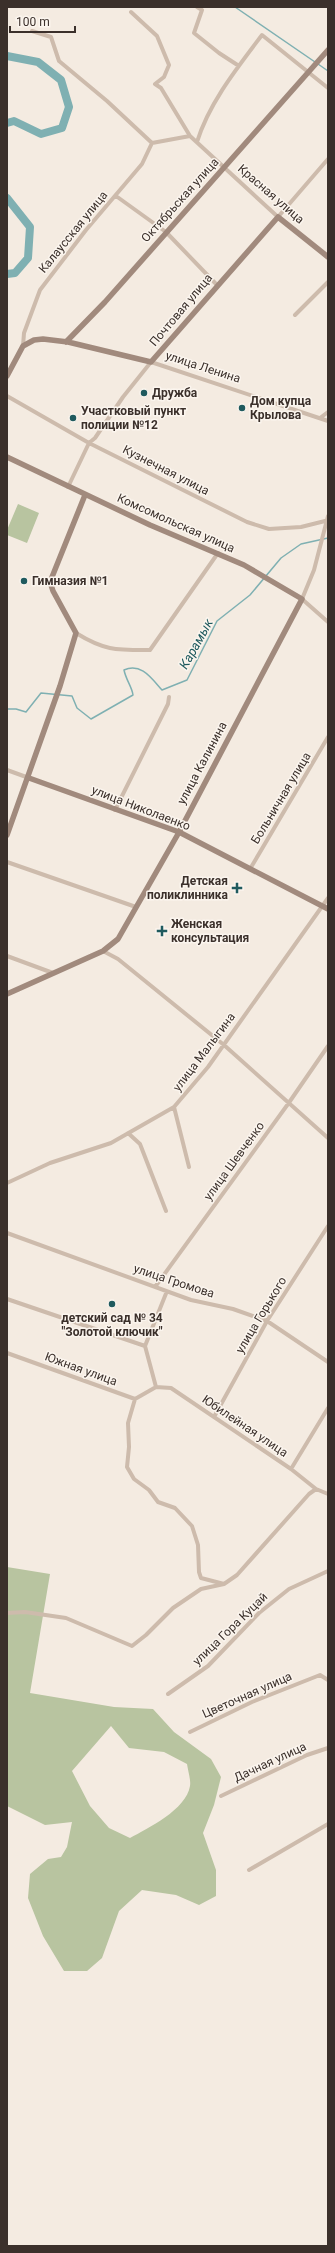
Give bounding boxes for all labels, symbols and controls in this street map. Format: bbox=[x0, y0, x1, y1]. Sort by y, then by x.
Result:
scale bar bbox=[10, 8, 75, 34]
text: 100 m bbox=[16, 15, 50, 29]
street label: Октябрьская улица bbox=[138, 155, 222, 245]
street label: Красная улица bbox=[235, 161, 307, 227]
street label: Калаусская улица bbox=[36, 188, 110, 276]
street label: Почтовая улица bbox=[147, 271, 215, 349]
street label: улица Ленина bbox=[164, 348, 242, 386]
place label: Дружба bbox=[152, 386, 198, 400]
marker: Дружба bbox=[139, 388, 149, 398]
place label: Дом купца Крылова bbox=[250, 394, 312, 422]
marker: Дом купца Крылова bbox=[237, 403, 247, 413]
place label: Участковый пункт полиции №12 bbox=[81, 404, 186, 432]
marker: Участковый пункт полиции №12 bbox=[68, 413, 78, 423]
street label: Кузнечная улица bbox=[120, 442, 212, 498]
street label: Комсомольская улица bbox=[115, 491, 237, 555]
place label: Гимназия №1 bbox=[32, 574, 108, 588]
marker: Гимназия №1 bbox=[19, 576, 29, 586]
water label: Карамык bbox=[176, 615, 216, 672]
street label: улица Калинина bbox=[174, 719, 230, 807]
street label: Больничная улица bbox=[248, 750, 314, 846]
street label: улица Николаенко bbox=[90, 783, 192, 833]
place label: Детская поликлинника bbox=[147, 874, 229, 902]
marker: Детская поликлинника bbox=[231, 882, 243, 894]
place label: Женская консультация bbox=[171, 917, 249, 945]
marker: Женская консультация bbox=[156, 925, 168, 937]
street label: улица Малыгина bbox=[170, 1010, 238, 1094]
street label: улица Шевченко bbox=[201, 1119, 267, 1203]
street label: улица Громова bbox=[132, 1261, 216, 1301]
street label: улица Горького bbox=[233, 1274, 289, 1356]
marker: детский сад № 34 "Золотой ключик" bbox=[107, 1299, 117, 1309]
place label: детский сад № 34 "Золотой ключик" bbox=[61, 1311, 163, 1339]
street label: Южная улица bbox=[43, 1349, 119, 1389]
street label: Юбилейная улица bbox=[199, 1392, 291, 1460]
street label: улица Гора Куцай bbox=[190, 1590, 270, 1668]
street label: Цветочная улица bbox=[200, 1669, 294, 1721]
street label: Дачная улица bbox=[232, 1739, 308, 1785]

